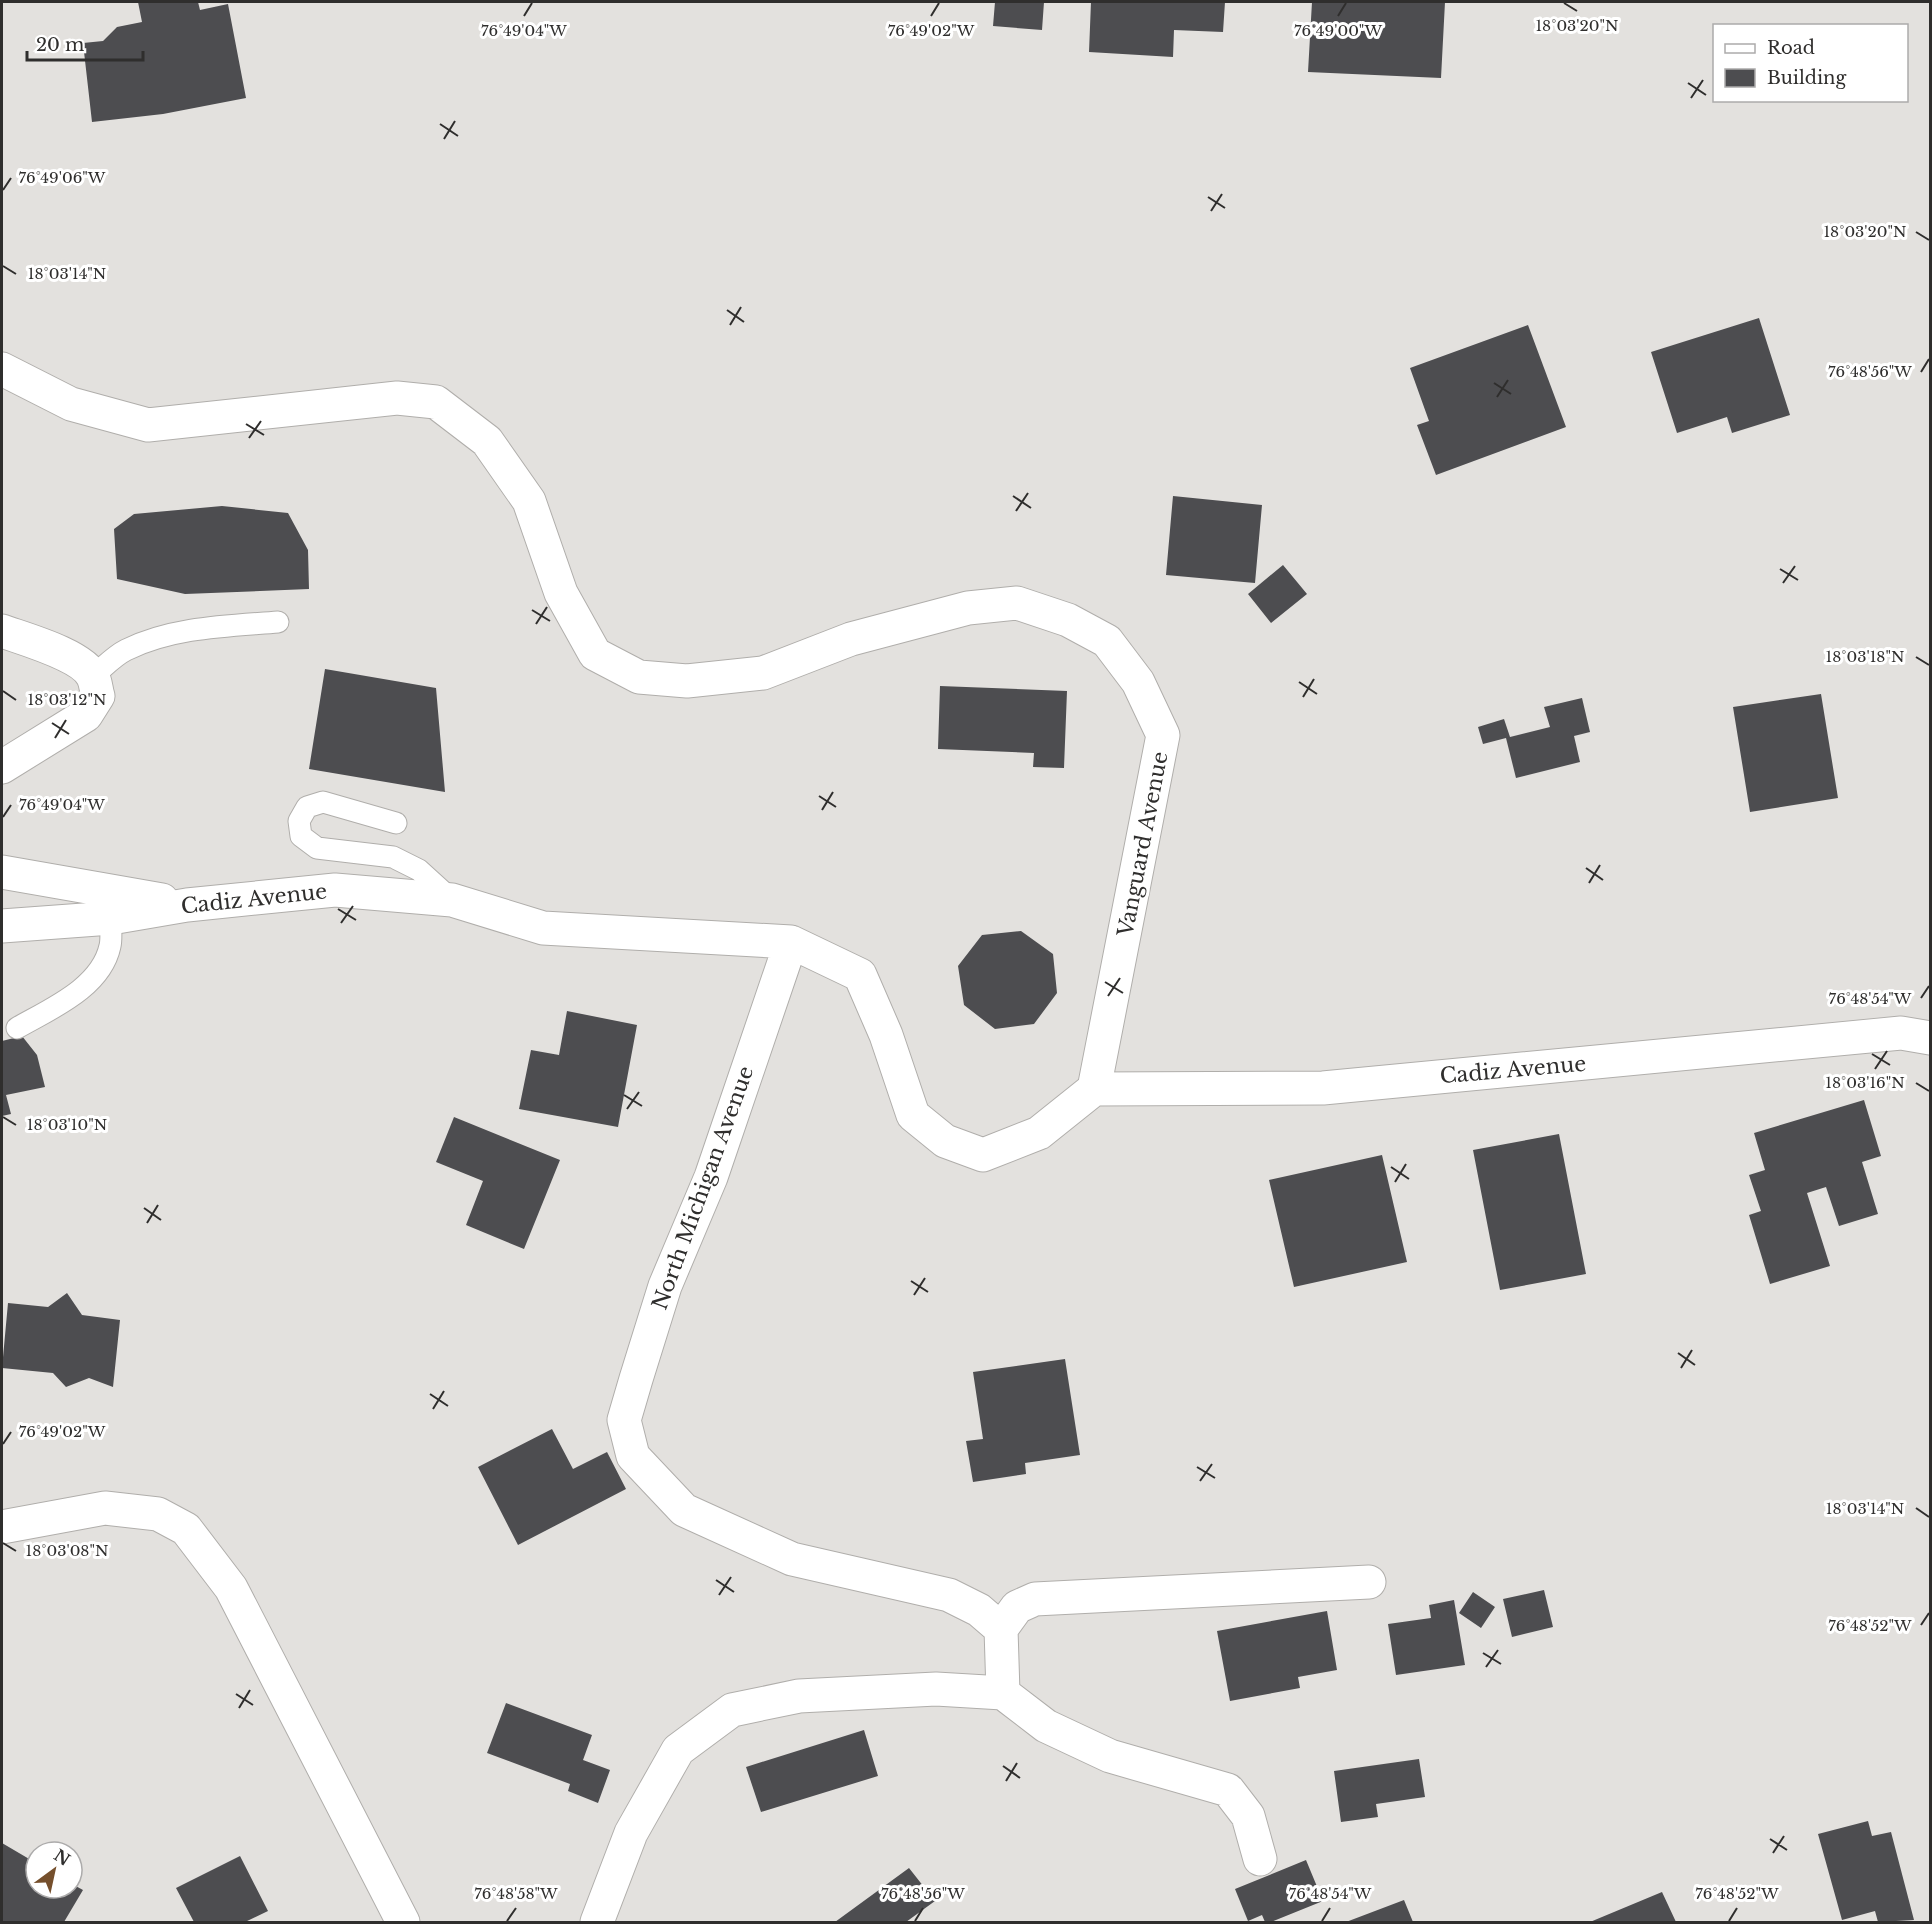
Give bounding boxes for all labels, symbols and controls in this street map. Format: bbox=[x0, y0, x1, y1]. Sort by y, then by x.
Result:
text: 18°03'20"N bbox=[1535, 16, 1619, 35]
text: 76°49'04"W bbox=[481, 21, 567, 40]
text: 76°49'02"W bbox=[888, 21, 975, 40]
text: 76°49'00"W bbox=[1294, 21, 1382, 40]
scale bar bbox=[27, 24, 142, 62]
legend bbox=[1713, 24, 1908, 102]
text: 20 m bbox=[36, 34, 84, 56]
text: Road bbox=[1767, 37, 1815, 59]
text: Building bbox=[1767, 67, 1846, 89]
text: 76°49'06"W bbox=[19, 168, 106, 187]
text: 18°03'20"N bbox=[1823, 222, 1907, 241]
text: 18°03'14"N bbox=[28, 264, 106, 283]
text: 76°48'56"W bbox=[1828, 362, 1912, 381]
text: 18°03'18"N bbox=[1826, 647, 1904, 666]
text: 18°03'12"N bbox=[27, 690, 107, 709]
street label: Vanguard Avenue bbox=[1112, 749, 1174, 940]
text: 76°49'04"W bbox=[19, 795, 105, 814]
street label: Cadiz Avenue bbox=[180, 878, 328, 920]
text: 76°48'54"W bbox=[1829, 989, 1912, 1008]
street label: Cadiz Avenue bbox=[1439, 1051, 1587, 1089]
street label: North Michigan Avenue bbox=[647, 1063, 759, 1313]
text: 18°03'16"N bbox=[1825, 1073, 1905, 1092]
text: 18°03'10"N bbox=[27, 1115, 107, 1134]
text: 76°49'02"W bbox=[19, 1422, 106, 1441]
text: 18°03'14"N bbox=[1826, 1499, 1904, 1518]
text: 18°03'08"N bbox=[26, 1541, 108, 1560]
text: 76°48'52"W bbox=[1828, 1616, 1912, 1635]
north arrow bbox=[24, 1840, 84, 1900]
text: N bbox=[50, 1845, 74, 1870]
text: 76°48'58"W bbox=[474, 1884, 558, 1903]
text: 76°48'56"W bbox=[881, 1884, 965, 1903]
text: 76°48'54"W bbox=[1289, 1884, 1372, 1903]
text: 76°48'52"W bbox=[1695, 1884, 1779, 1903]

